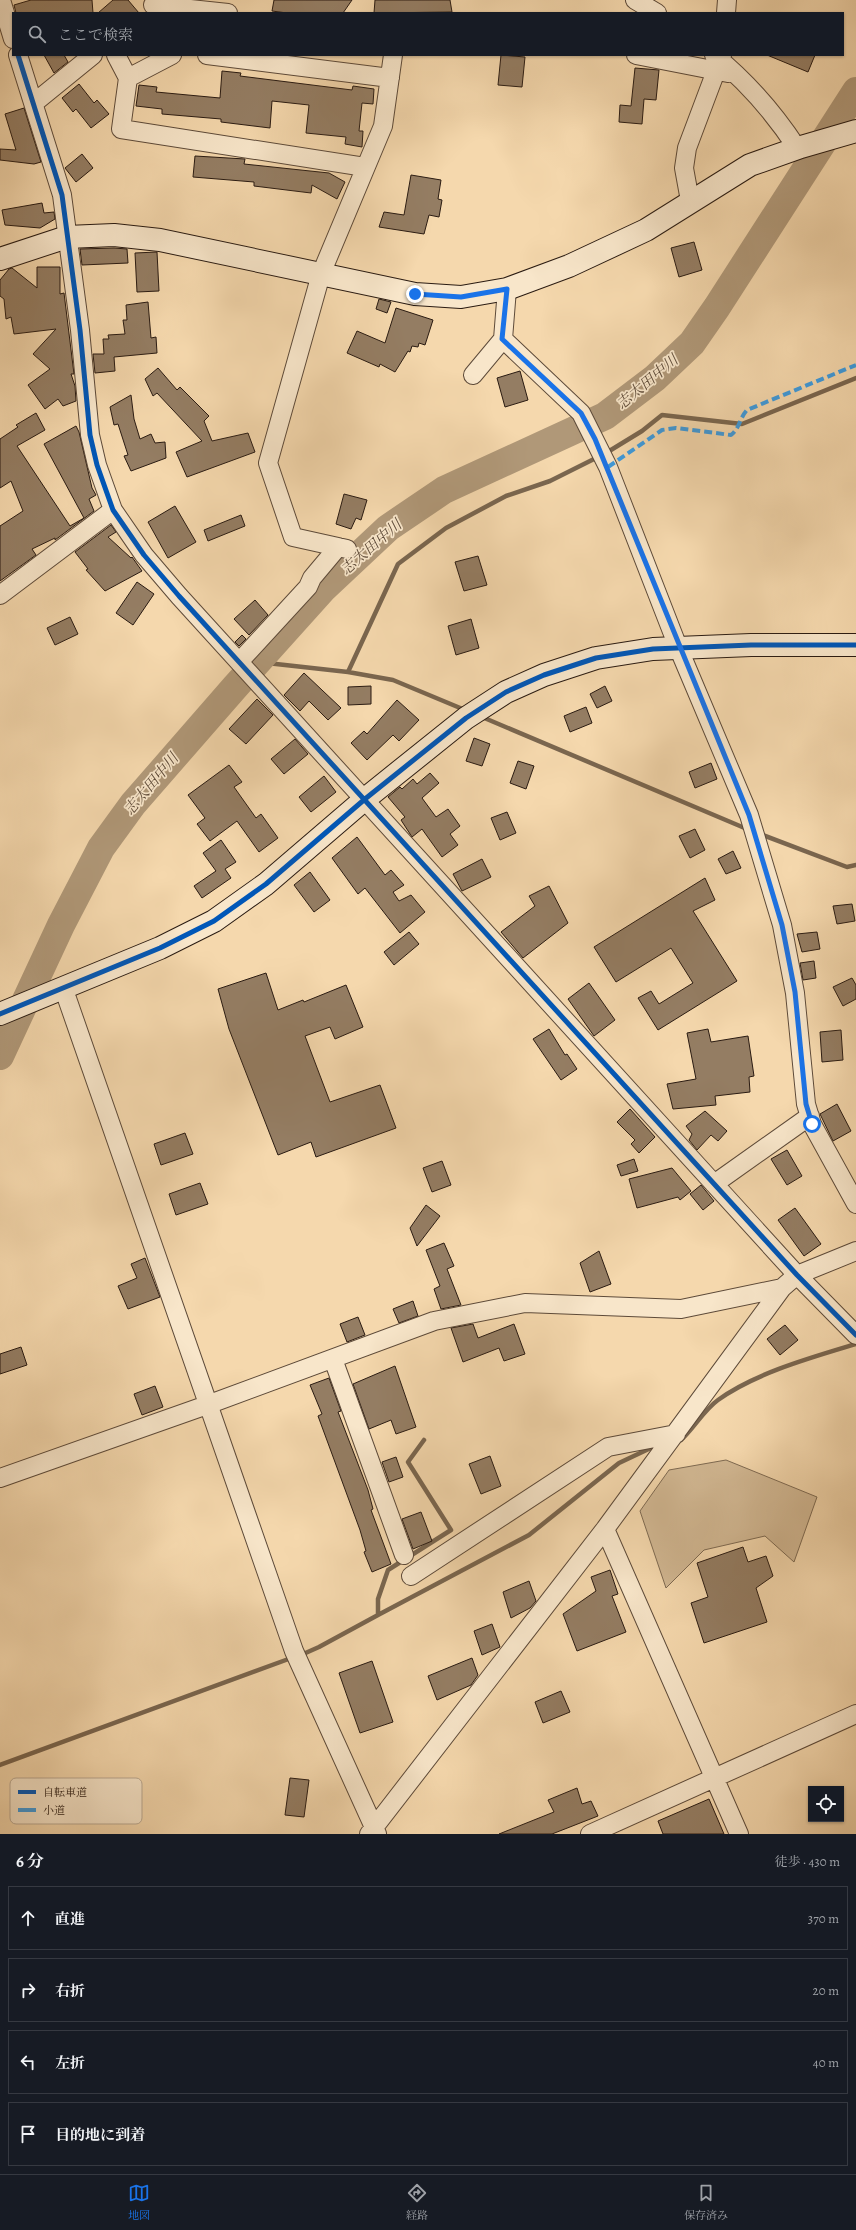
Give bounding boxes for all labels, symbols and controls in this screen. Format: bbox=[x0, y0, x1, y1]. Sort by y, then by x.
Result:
search box bbox=[12, 12, 844, 56]
icon: search bbox=[26, 23, 48, 45]
text: ここで検索 bbox=[58, 25, 133, 45]
route end bbox=[406, 285, 424, 303]
water label: 志太田中川 bbox=[612, 349, 684, 414]
water label: 志太田中川 bbox=[336, 514, 407, 579]
water label: 志太田中川 bbox=[119, 747, 184, 819]
route start bbox=[803, 1115, 821, 1133]
legend bbox=[10, 1778, 142, 1824]
text: 自転車道 bbox=[43, 1785, 87, 1800]
map controls bbox=[808, 1786, 844, 1822]
button: locate bbox=[808, 1786, 844, 1822]
text: 小道 bbox=[43, 1803, 65, 1818]
text: 6 分 bbox=[16, 1850, 44, 1873]
text: 徒歩 · 430 m bbox=[775, 1853, 840, 1870]
icon: ahead bbox=[17, 1907, 39, 1929]
text: 直進 bbox=[55, 1909, 85, 1929]
text: 370 m bbox=[808, 1910, 839, 1927]
icon: right bbox=[17, 1979, 39, 2001]
text: 右折 bbox=[55, 1981, 85, 2001]
text: 20 m bbox=[813, 1982, 839, 1999]
icon: left bbox=[17, 2051, 39, 2073]
text: 左折 bbox=[55, 2053, 85, 2073]
text: 40 m bbox=[813, 2054, 839, 2071]
icon: arrive bbox=[17, 2123, 39, 2145]
text: 目的地に到着 bbox=[55, 2125, 145, 2145]
tab: 地図 bbox=[128, 2182, 150, 2223]
tab: 経路 bbox=[406, 2182, 428, 2223]
tab: 保存済み bbox=[684, 2182, 728, 2223]

